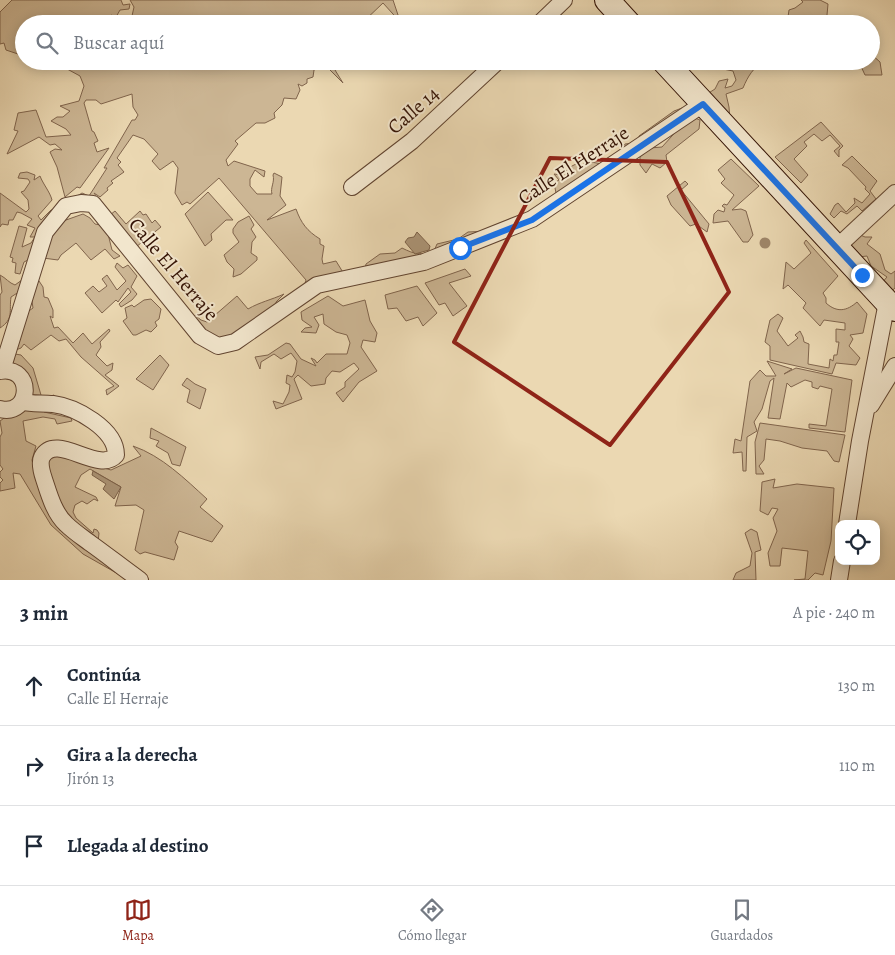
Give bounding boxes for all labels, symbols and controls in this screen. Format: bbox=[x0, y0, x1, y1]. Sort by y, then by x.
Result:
search box bbox=[15, 15, 880, 70]
icon: search bbox=[33, 29, 61, 57]
text: Buscar aquí bbox=[73, 30, 164, 56]
street label: Calle 14 bbox=[382, 80, 445, 140]
street label: Calle El Herraje bbox=[513, 119, 634, 211]
street label: Calle El Herraje bbox=[122, 212, 225, 327]
route start bbox=[449, 237, 472, 260]
route end bbox=[851, 264, 874, 287]
map controls bbox=[835, 520, 880, 565]
button: locate bbox=[835, 520, 880, 565]
text: 3 min bbox=[20, 599, 68, 627]
text: A pie · 240 m bbox=[793, 602, 875, 624]
text: Continúa bbox=[67, 662, 141, 688]
icon: ahead bbox=[20, 672, 48, 700]
text: 130 m bbox=[838, 675, 875, 697]
text: Calle El Herraje bbox=[67, 688, 169, 710]
text: Gira a la derecha bbox=[67, 742, 198, 768]
icon: right bbox=[20, 752, 48, 780]
text: 110 m bbox=[839, 755, 875, 777]
text: Jirón 13 bbox=[67, 768, 114, 790]
icon: arrive bbox=[20, 832, 48, 860]
text: Llegada al destino bbox=[67, 833, 209, 859]
tab: Mapa bbox=[122, 896, 154, 945]
tab: Cómo llegar bbox=[398, 896, 467, 945]
tab: Guardados bbox=[710, 896, 773, 945]

